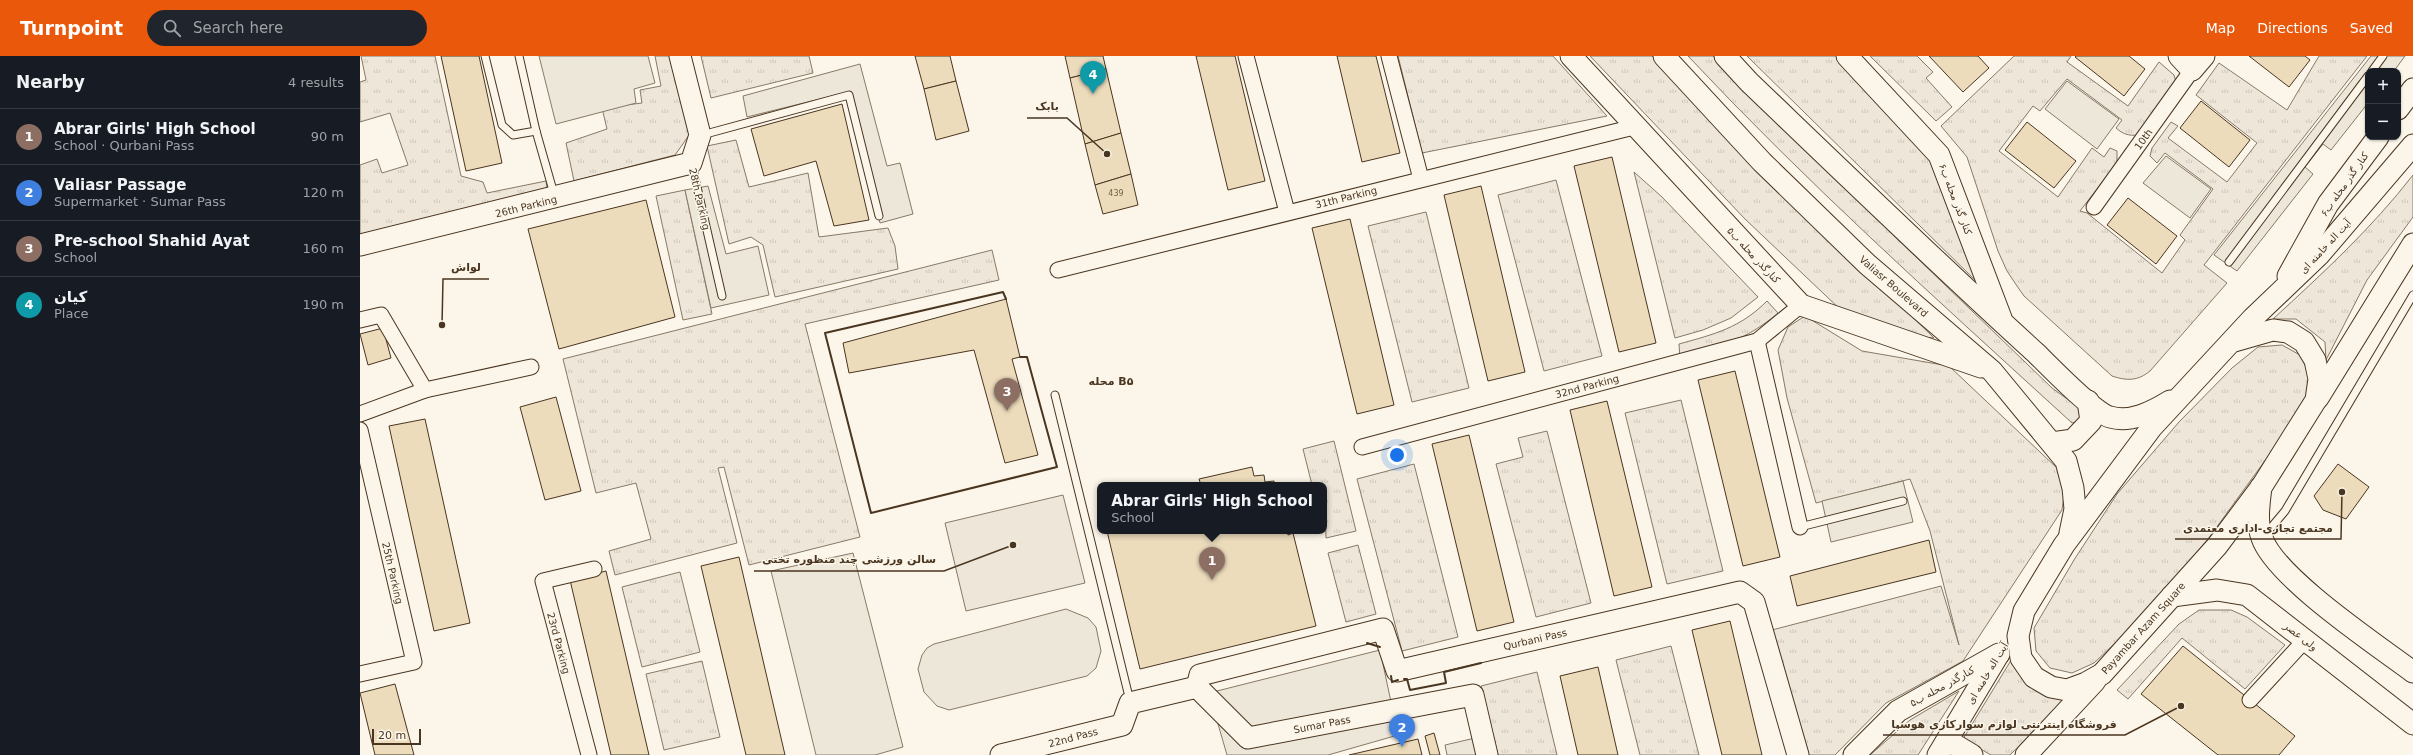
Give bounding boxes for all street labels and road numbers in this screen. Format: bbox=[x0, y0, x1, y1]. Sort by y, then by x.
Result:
street label: 10th bbox=[2132, 127, 2155, 152]
street label: کنار گذر محله ب۶ bbox=[2318, 150, 2371, 218]
street label: کنار گذر محله ب۶ bbox=[1937, 162, 1974, 237]
street label: 28th Parking bbox=[687, 167, 712, 231]
street label: 31th Parking bbox=[1314, 184, 1378, 210]
street label: 26th Parking bbox=[494, 193, 558, 219]
street label: آیت اله خامنه ای bbox=[2297, 216, 2354, 276]
street label: کنارگذر محله ب۵ bbox=[1725, 225, 1782, 286]
street label: Valiasr Boulevard bbox=[1857, 254, 1930, 319]
street label: 32nd Parking bbox=[1554, 373, 1620, 400]
street label: 25th Parking bbox=[380, 541, 405, 605]
street label: Payambar Azam Square bbox=[2099, 580, 2187, 676]
street label: 23rd Parking bbox=[545, 611, 572, 675]
street label: ولی عصر bbox=[2280, 619, 2320, 654]
street label: Qurbani Pass bbox=[1502, 627, 1568, 652]
street label: آیت اله خامنه ای bbox=[1964, 639, 2011, 706]
street label: کنارگذر محله ب۵ bbox=[1908, 664, 1977, 709]
street label: Sumar Pass bbox=[1293, 714, 1352, 735]
street label: 22nd Pass bbox=[1047, 726, 1099, 749]

